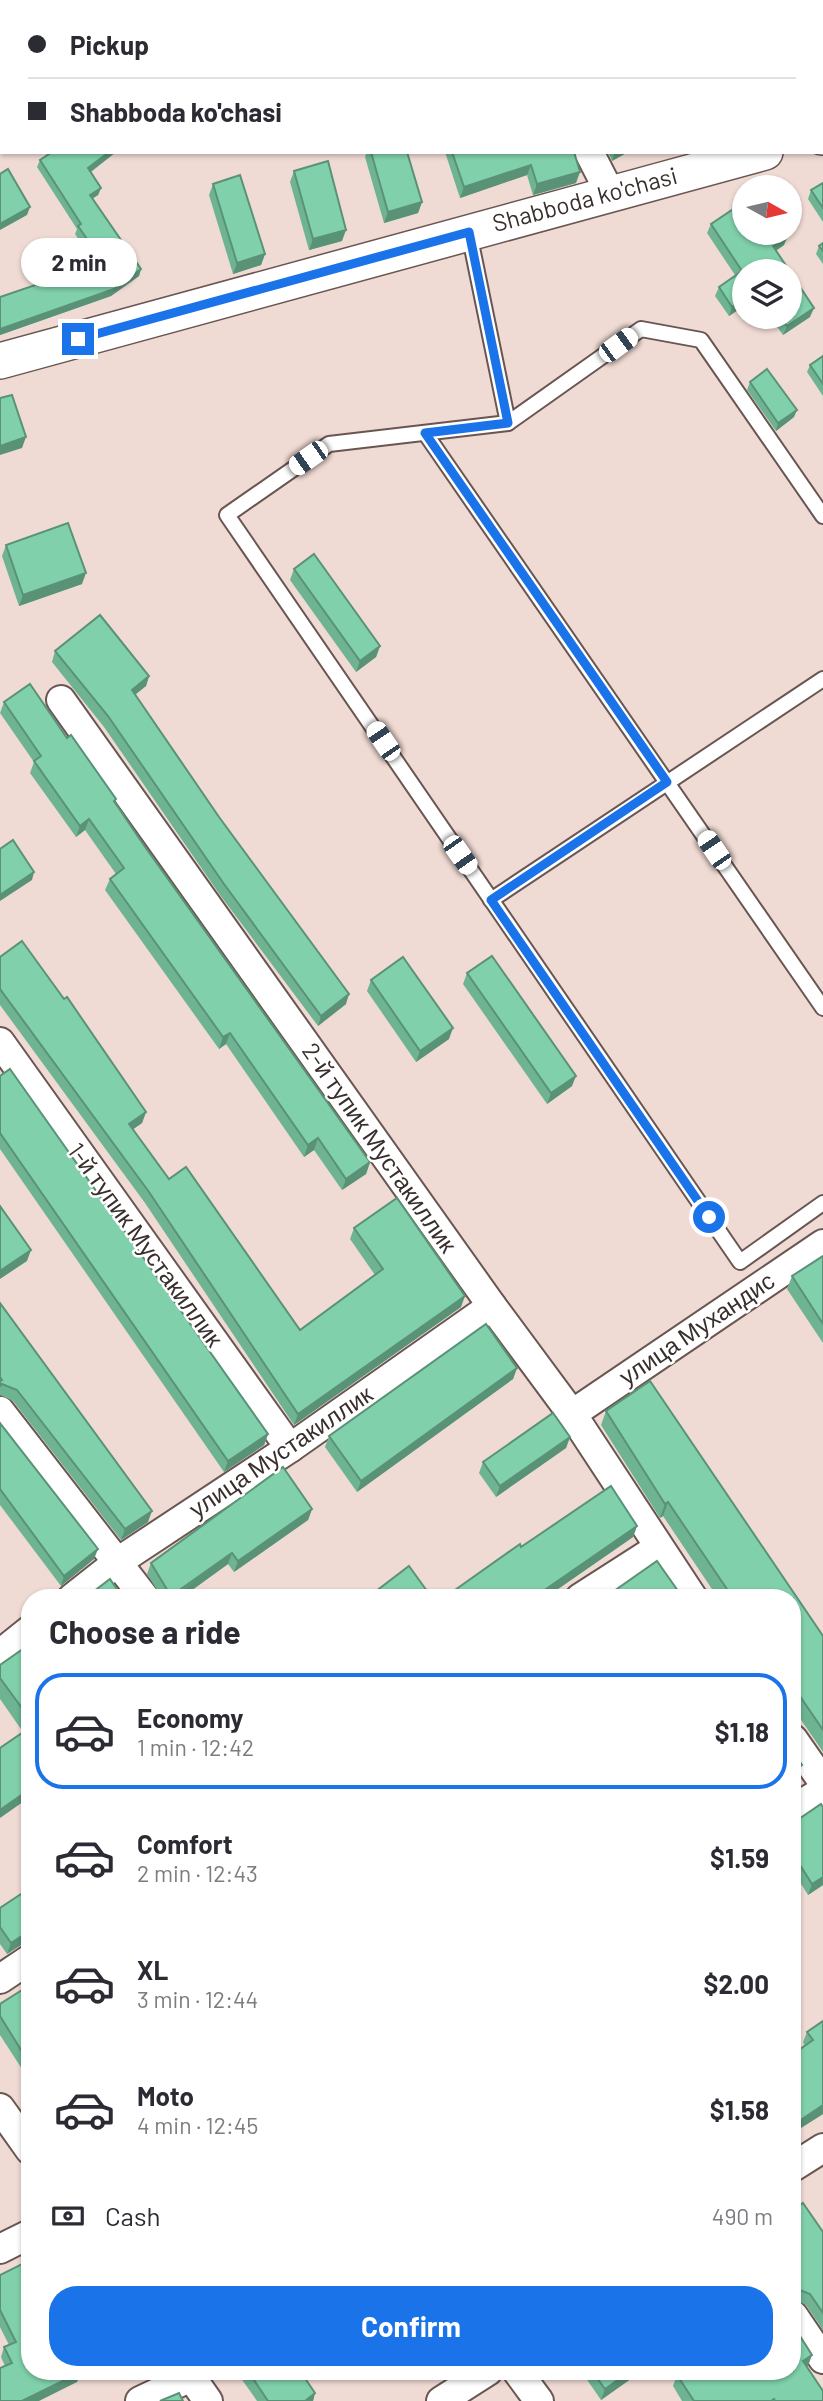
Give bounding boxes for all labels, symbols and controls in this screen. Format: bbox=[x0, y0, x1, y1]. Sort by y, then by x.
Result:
text: Pickup bbox=[70, 29, 149, 60]
text: Shabboda ko'chasi bbox=[70, 96, 282, 127]
street label: Shabboda ko'chasi bbox=[489, 160, 680, 237]
north arrow bbox=[732, 175, 802, 245]
map controls bbox=[732, 175, 802, 329]
callout: 2 min bbox=[20, 238, 136, 286]
text: 2 min bbox=[51, 248, 107, 276]
button: layers bbox=[732, 259, 802, 329]
route end bbox=[62, 323, 94, 355]
car bbox=[595, 324, 642, 366]
car bbox=[285, 437, 332, 479]
car bbox=[363, 718, 404, 764]
car bbox=[694, 827, 735, 873]
car bbox=[440, 832, 481, 878]
street label: 2-й тупик Мустакиллик bbox=[297, 1037, 464, 1258]
street label: 1-й тупик Мустакиллик bbox=[63, 1137, 230, 1352]
route start bbox=[693, 1201, 725, 1233]
street label: улица Мухандис bbox=[613, 1265, 779, 1390]
street label: улица Мустакиллик bbox=[183, 1378, 378, 1523]
text: Choose a ride bbox=[49, 1612, 241, 1650]
icon: car bbox=[53, 1700, 116, 1763]
text: Economy bbox=[137, 1702, 243, 1733]
text: $1.18 bbox=[715, 1716, 769, 1747]
text: 1 min · 12:42 bbox=[137, 1733, 254, 1761]
icon: car bbox=[53, 1826, 116, 1889]
text: Comfort bbox=[137, 1828, 233, 1859]
text: $1.59 bbox=[710, 1842, 769, 1873]
text: 2 min · 12:43 bbox=[137, 1859, 258, 1887]
icon: car bbox=[53, 1952, 116, 2015]
text: XL bbox=[137, 1954, 168, 1985]
text: $2.00 bbox=[704, 1968, 769, 1999]
text: 3 min · 12:44 bbox=[137, 1985, 258, 2013]
icon: car bbox=[53, 2078, 116, 2141]
text: Moto bbox=[137, 2080, 194, 2111]
text: $1.58 bbox=[710, 2094, 769, 2125]
text: 4 min · 12:45 bbox=[137, 2111, 258, 2139]
icon: cash bbox=[49, 2197, 87, 2235]
text: Cash bbox=[105, 2200, 160, 2231]
text: 490 m bbox=[712, 2202, 773, 2230]
button: Confirm bbox=[49, 2286, 773, 2366]

